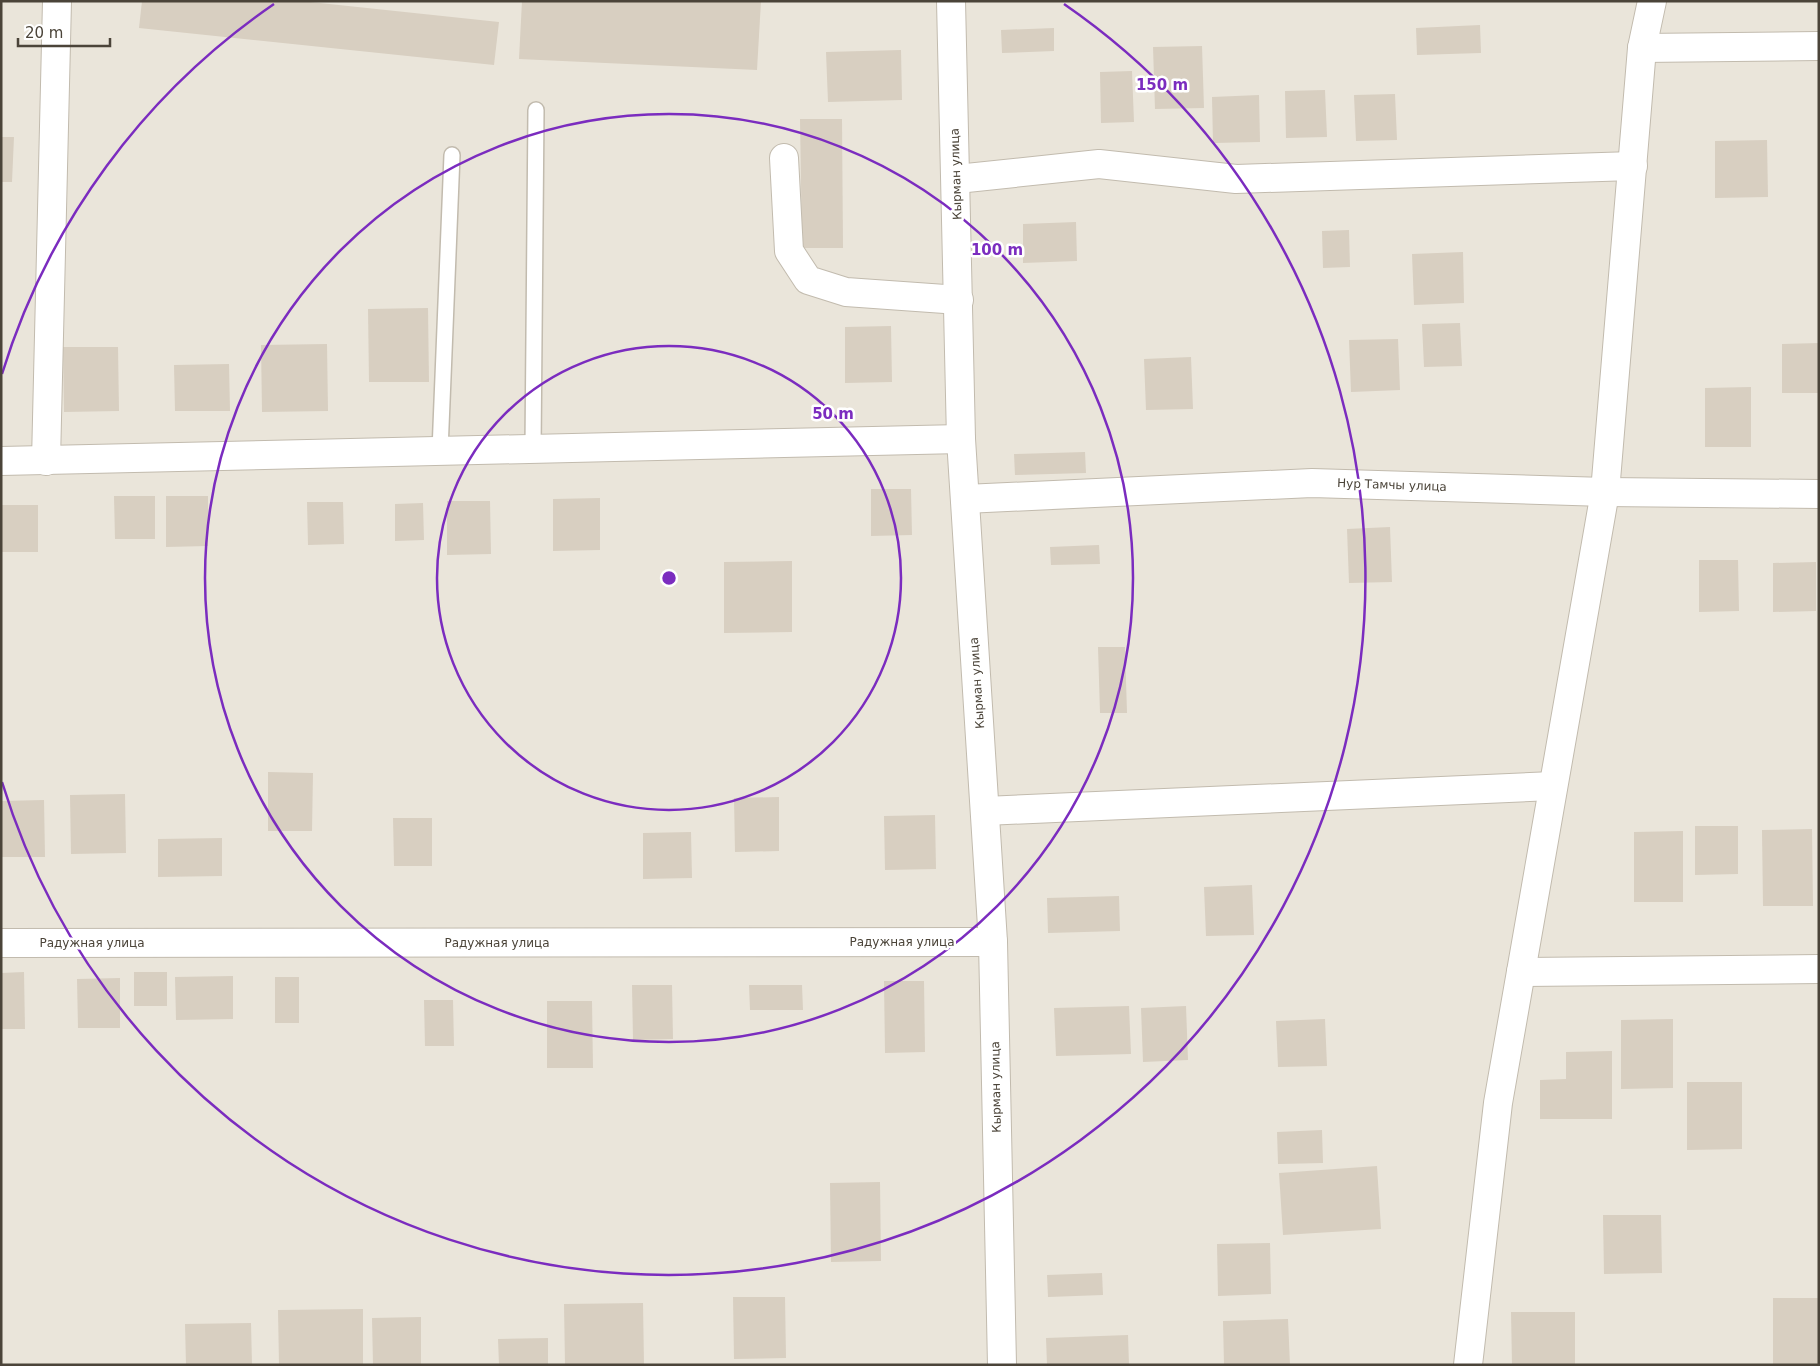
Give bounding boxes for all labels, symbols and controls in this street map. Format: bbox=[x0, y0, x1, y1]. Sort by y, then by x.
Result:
scale bar bbox=[18, 15, 110, 47]
text: 20 m bbox=[25, 24, 63, 42]
text: 150 m bbox=[1136, 76, 1188, 94]
street label: Кырман улица bbox=[947, 128, 965, 220]
text: 100 m bbox=[971, 241, 1023, 259]
text: 50 m bbox=[812, 405, 854, 423]
street label: Нур Тамчы улица bbox=[1337, 476, 1447, 494]
centre of rings bbox=[660, 569, 678, 587]
street label: Кырман улица bbox=[967, 637, 987, 729]
street label: Радужная улица bbox=[849, 935, 955, 949]
street label: Радужная улица bbox=[39, 936, 145, 950]
street label: Радужная улица bbox=[444, 936, 550, 950]
street label: Кырман улица bbox=[988, 1041, 1004, 1133]

